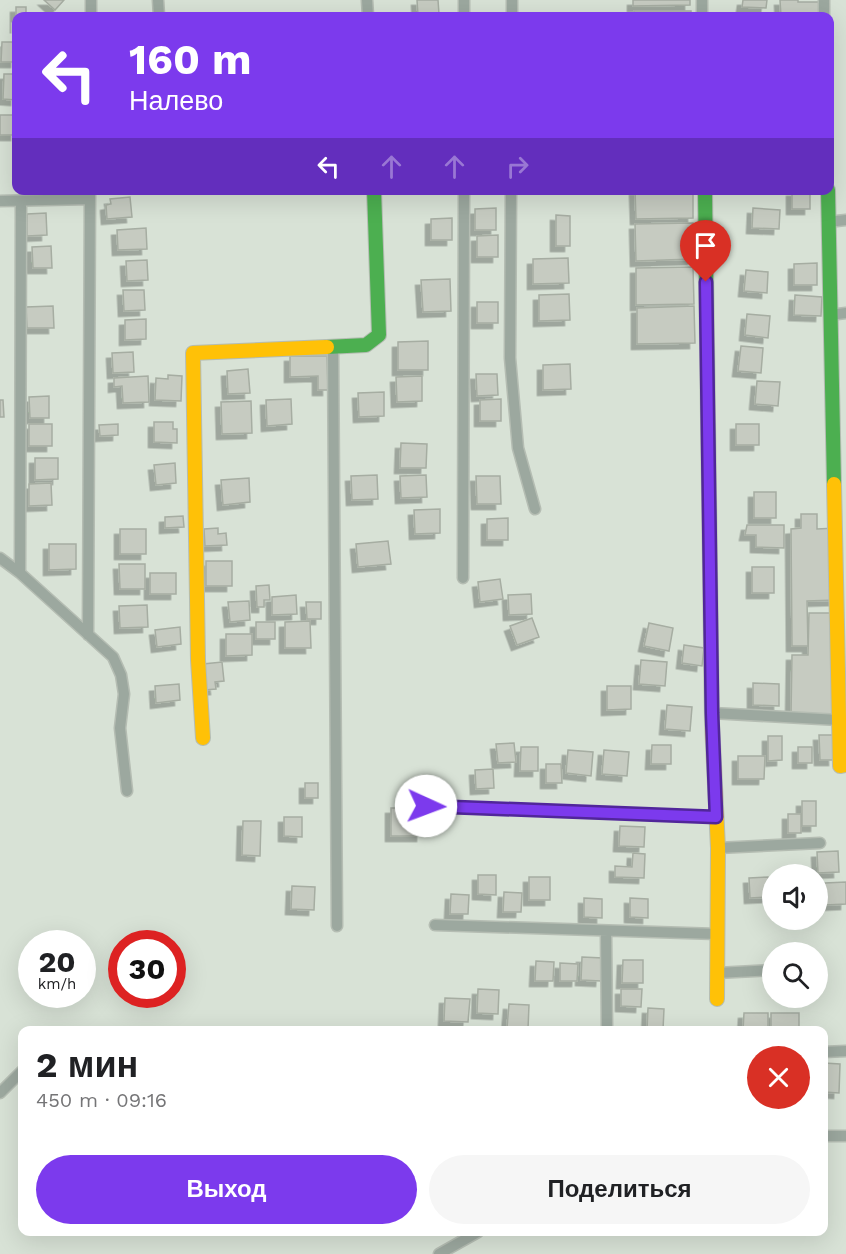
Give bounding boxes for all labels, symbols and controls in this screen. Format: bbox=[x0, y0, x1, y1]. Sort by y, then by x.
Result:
text: 160 m bbox=[129, 35, 252, 84]
icon: left bbox=[30, 36, 108, 114]
text: Налево bbox=[129, 85, 223, 117]
icon: left bbox=[312, 150, 345, 183]
icon: ahead bbox=[375, 150, 408, 183]
icon: ahead bbox=[438, 150, 471, 183]
icon: right bbox=[501, 150, 534, 183]
pin bbox=[680, 220, 731, 282]
icon: arrive bbox=[689, 229, 722, 262]
position arrow bbox=[394, 774, 458, 838]
map controls bbox=[762, 864, 828, 1008]
button: sound bbox=[762, 864, 828, 930]
speed limit sign: 30 bbox=[108, 930, 186, 1008]
button: search bbox=[762, 942, 828, 1008]
text: 20 bbox=[38, 944, 76, 979]
text: km/h bbox=[38, 975, 76, 993]
text: 2 мин bbox=[36, 1044, 138, 1086]
button: close bbox=[747, 1046, 810, 1109]
text: 450 m · 09:16 bbox=[36, 1088, 167, 1112]
button: Выход bbox=[36, 1155, 417, 1224]
button: Поделиться bbox=[429, 1155, 810, 1224]

